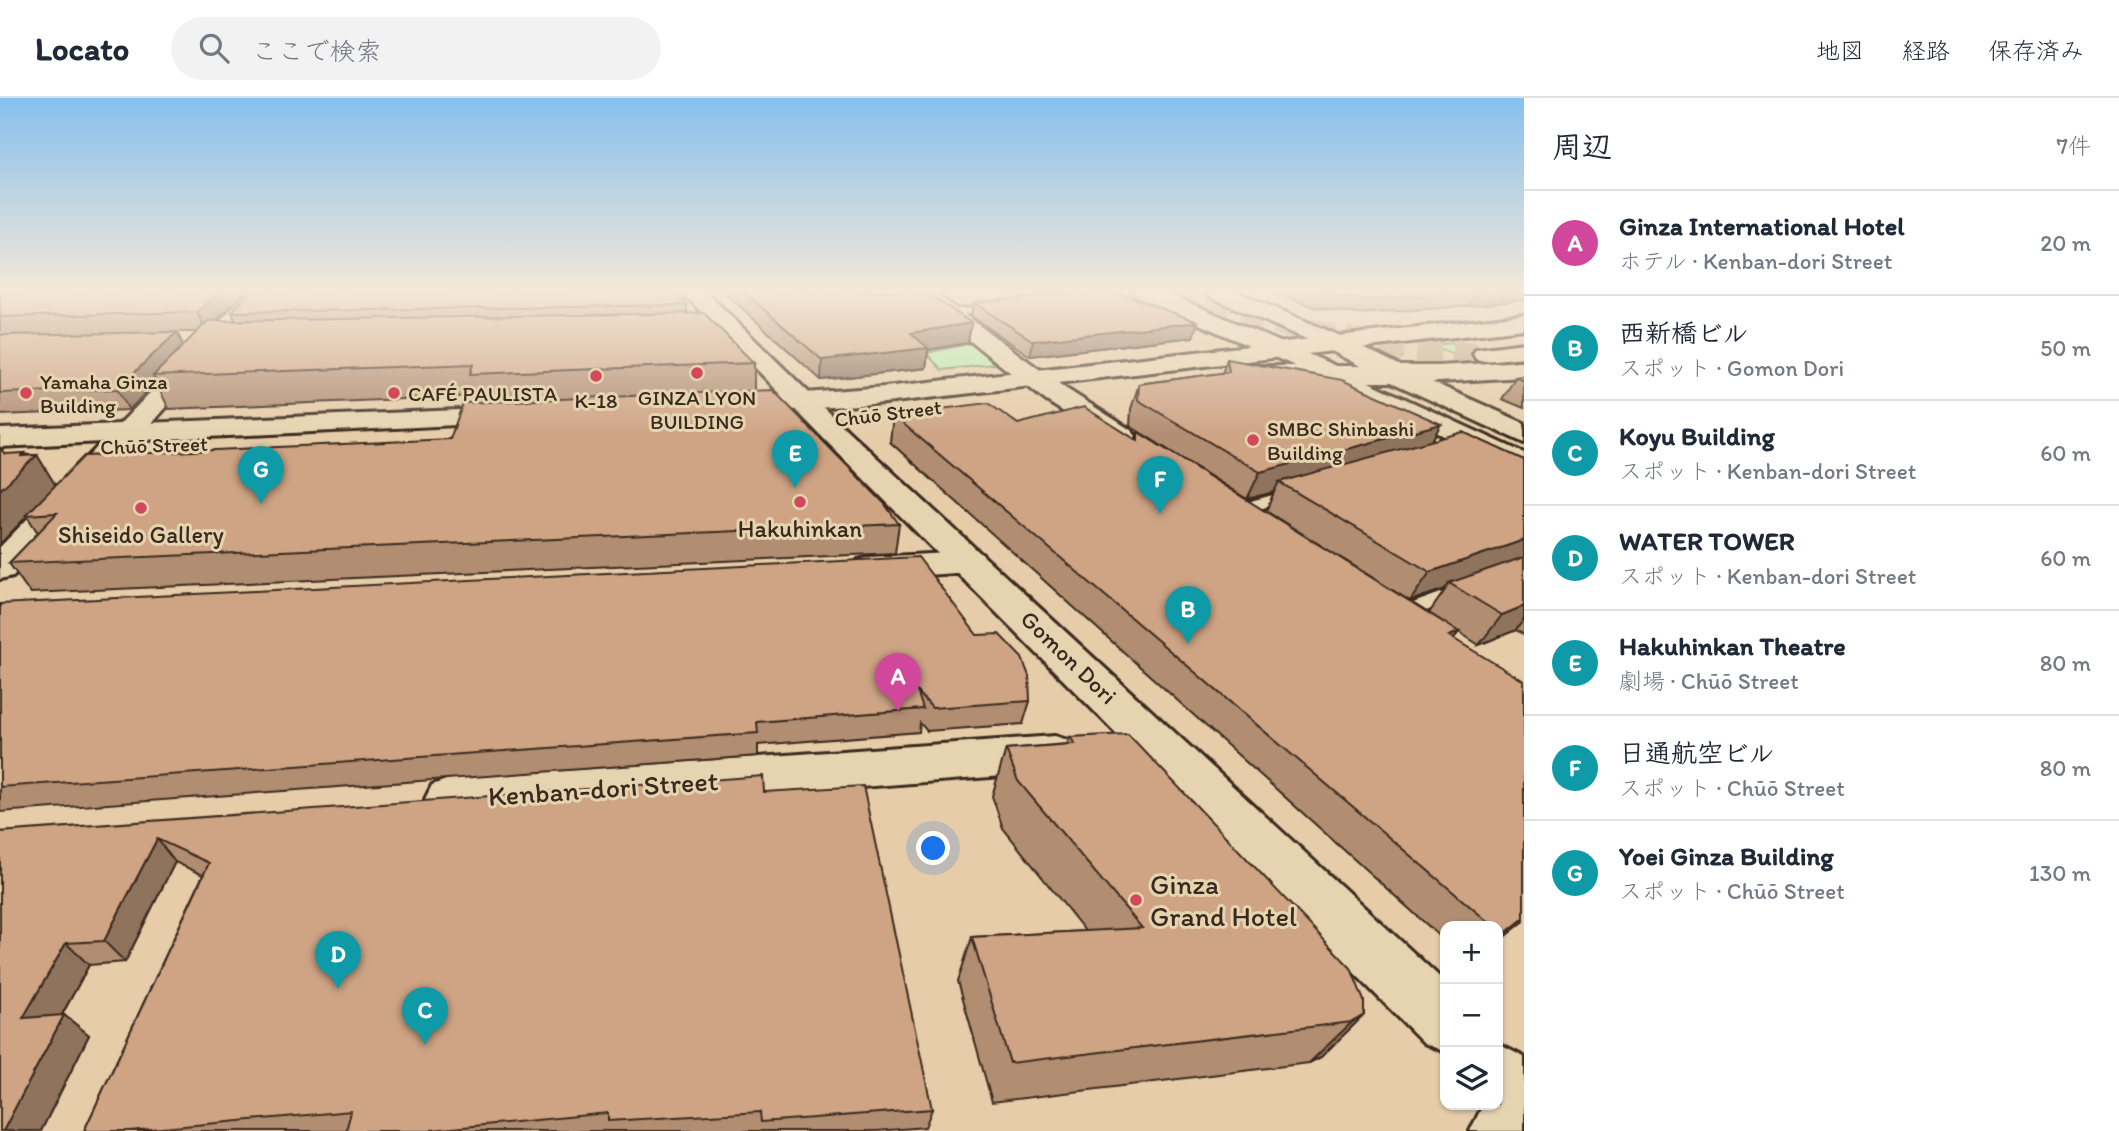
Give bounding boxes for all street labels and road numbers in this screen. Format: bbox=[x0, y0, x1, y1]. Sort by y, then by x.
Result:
street label: Chūō Street bbox=[833, 394, 943, 432]
street label: Chūō Street bbox=[100, 431, 208, 459]
street label: Gomon Dori bbox=[1015, 604, 1123, 710]
street label: Kenban-dori Street bbox=[487, 763, 719, 813]

